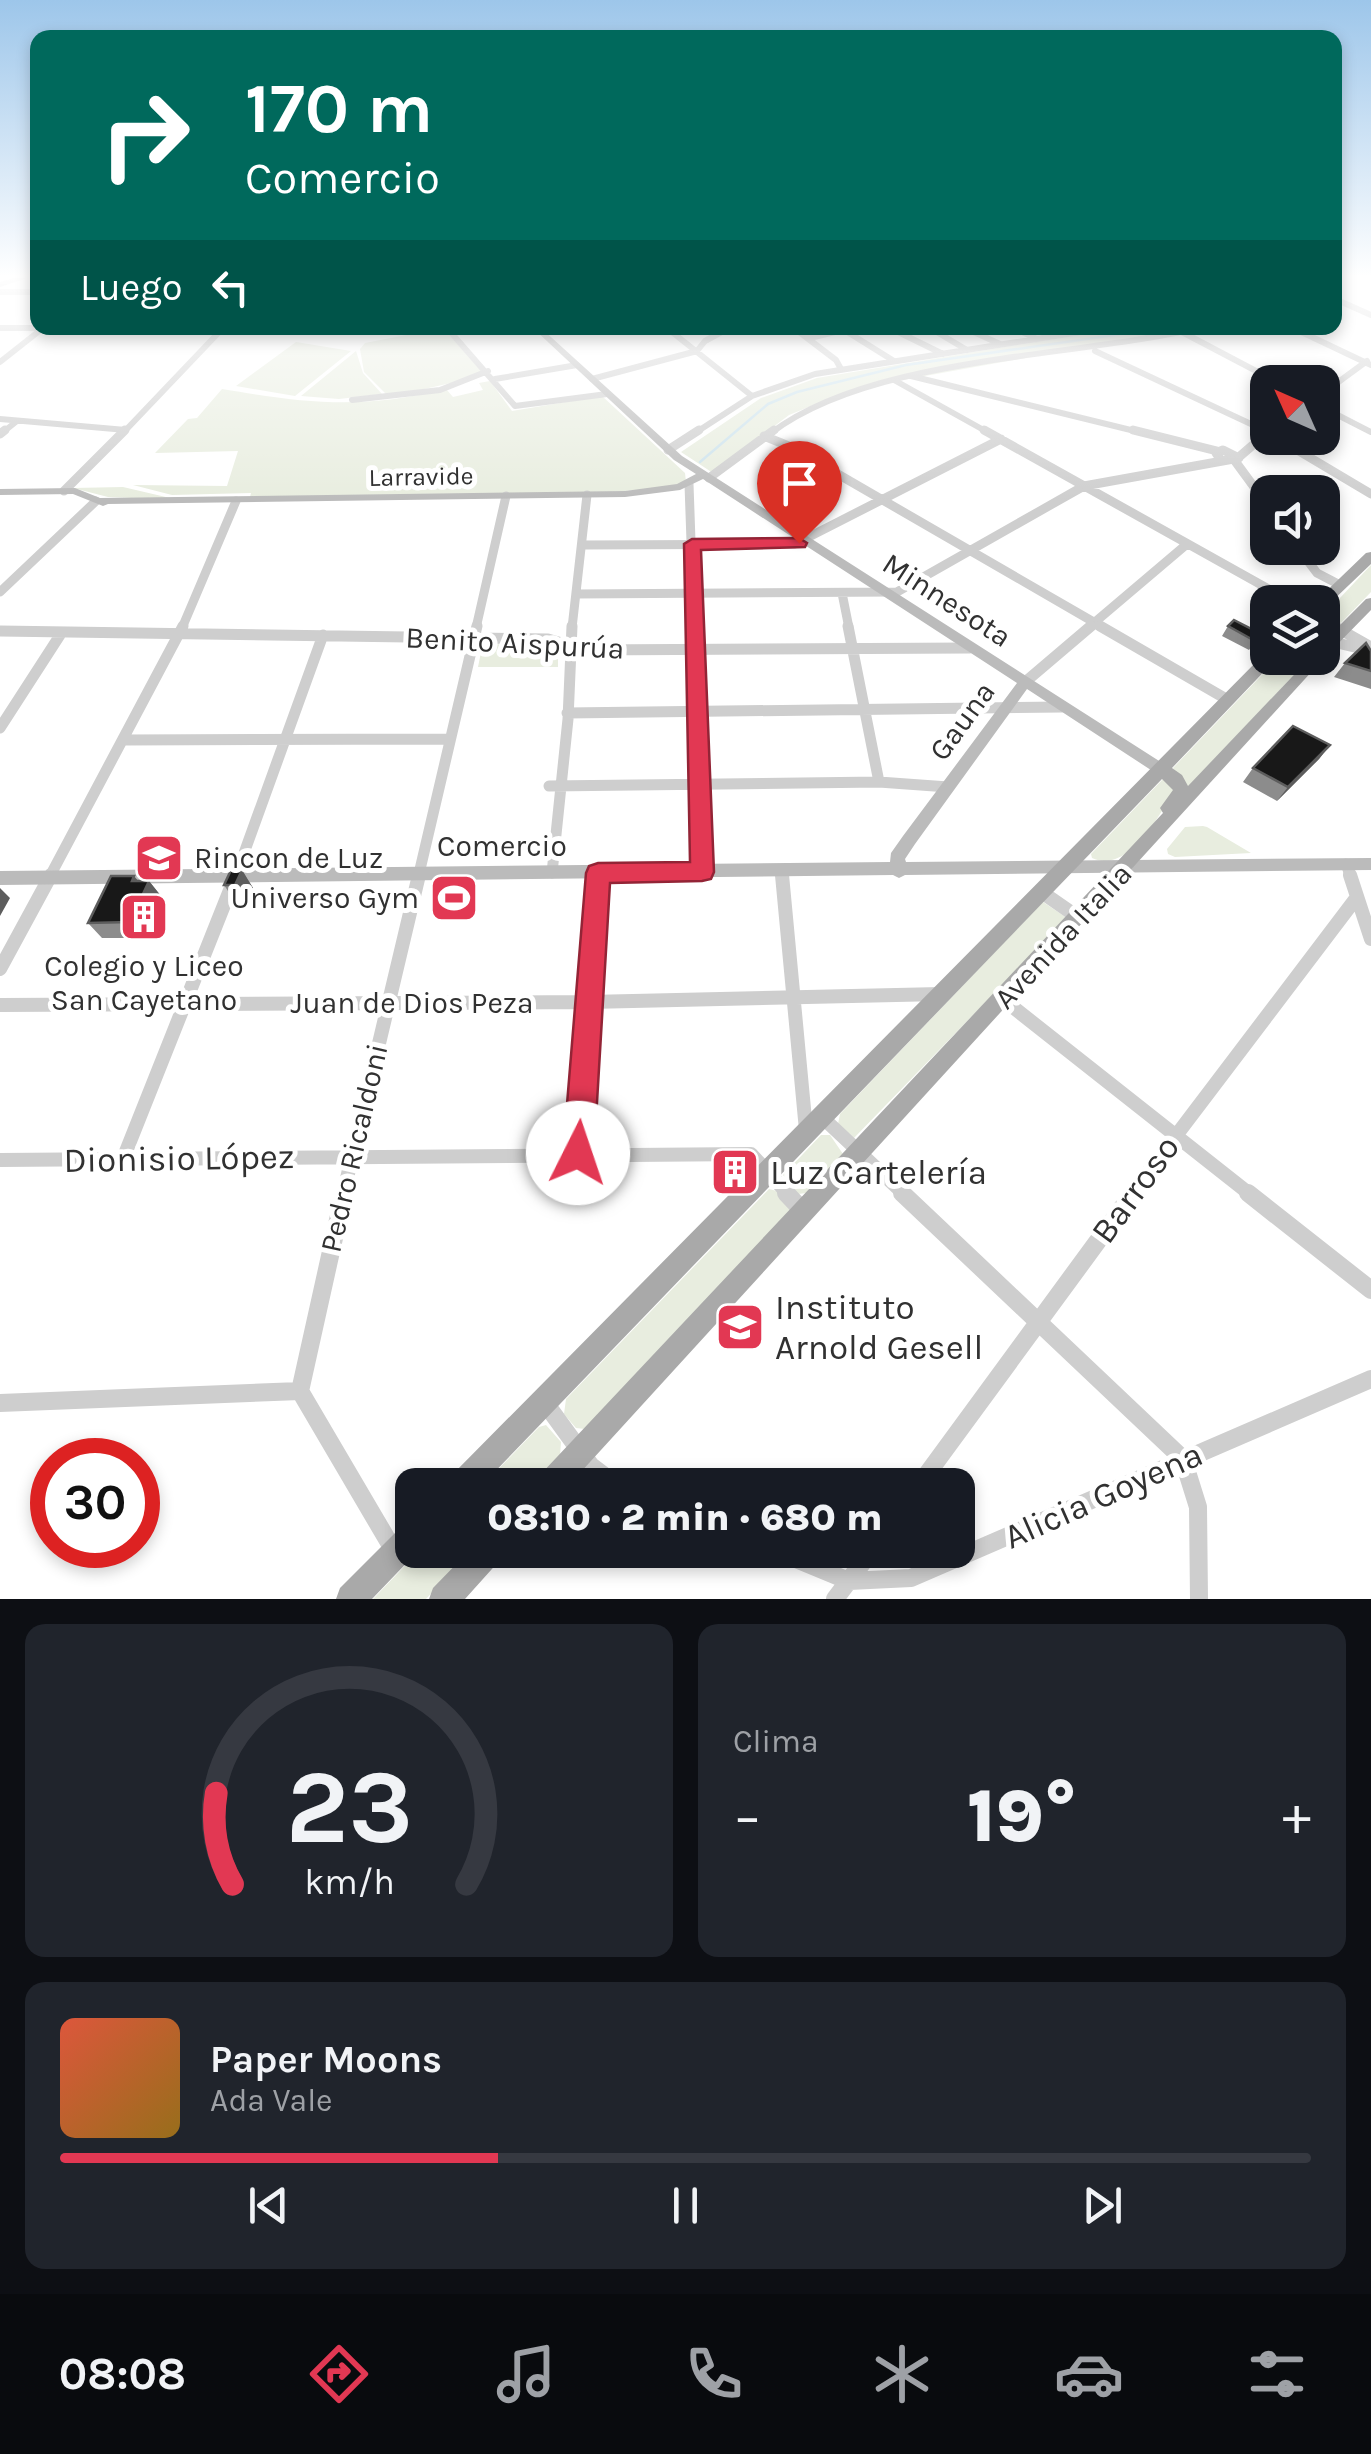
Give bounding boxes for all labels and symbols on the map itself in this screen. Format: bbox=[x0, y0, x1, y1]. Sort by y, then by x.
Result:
north arrow bbox=[1250, 365, 1340, 455]
pin bbox=[757, 441, 842, 544]
street label: Larravide bbox=[368, 461, 474, 492]
street label: Minnesota bbox=[876, 545, 1018, 655]
street label: Benito Aispurúa bbox=[405, 619, 625, 667]
street label: Gauna bbox=[921, 675, 1003, 767]
street label: Comercio bbox=[437, 828, 567, 864]
school or university icon: Rincon de Luz bbox=[133, 832, 185, 884]
place label: Rincon de Luz bbox=[194, 840, 383, 876]
street label: Avenida Italia bbox=[987, 856, 1139, 1016]
sports icon: Universo Gym bbox=[428, 872, 480, 924]
place label: Universo Gym bbox=[230, 880, 419, 916]
building icon: Colegio y Liceo San Cayetano bbox=[118, 891, 170, 943]
place label: Colegio y Liceo San Cayetano bbox=[44, 948, 244, 1018]
street label: Juan de Dios Peza bbox=[290, 985, 534, 1021]
street label: Pedro Ricaldoni bbox=[312, 1040, 396, 1256]
position arrow bbox=[526, 1101, 630, 1205]
street label: Barroso bbox=[1083, 1127, 1188, 1251]
street label: Dionisio López bbox=[63, 1136, 295, 1181]
building icon: Luz Cartelería bbox=[709, 1146, 761, 1198]
place label: Luz Cartelería bbox=[770, 1152, 987, 1193]
place label: Instituto Arnold Gesell bbox=[775, 1287, 983, 1368]
school or university icon: Instituto Arnold Gesell bbox=[714, 1301, 766, 1353]
street label: Alicia Goyena bbox=[998, 1433, 1209, 1557]
speed limit sign: 30 bbox=[30, 1438, 160, 1568]

